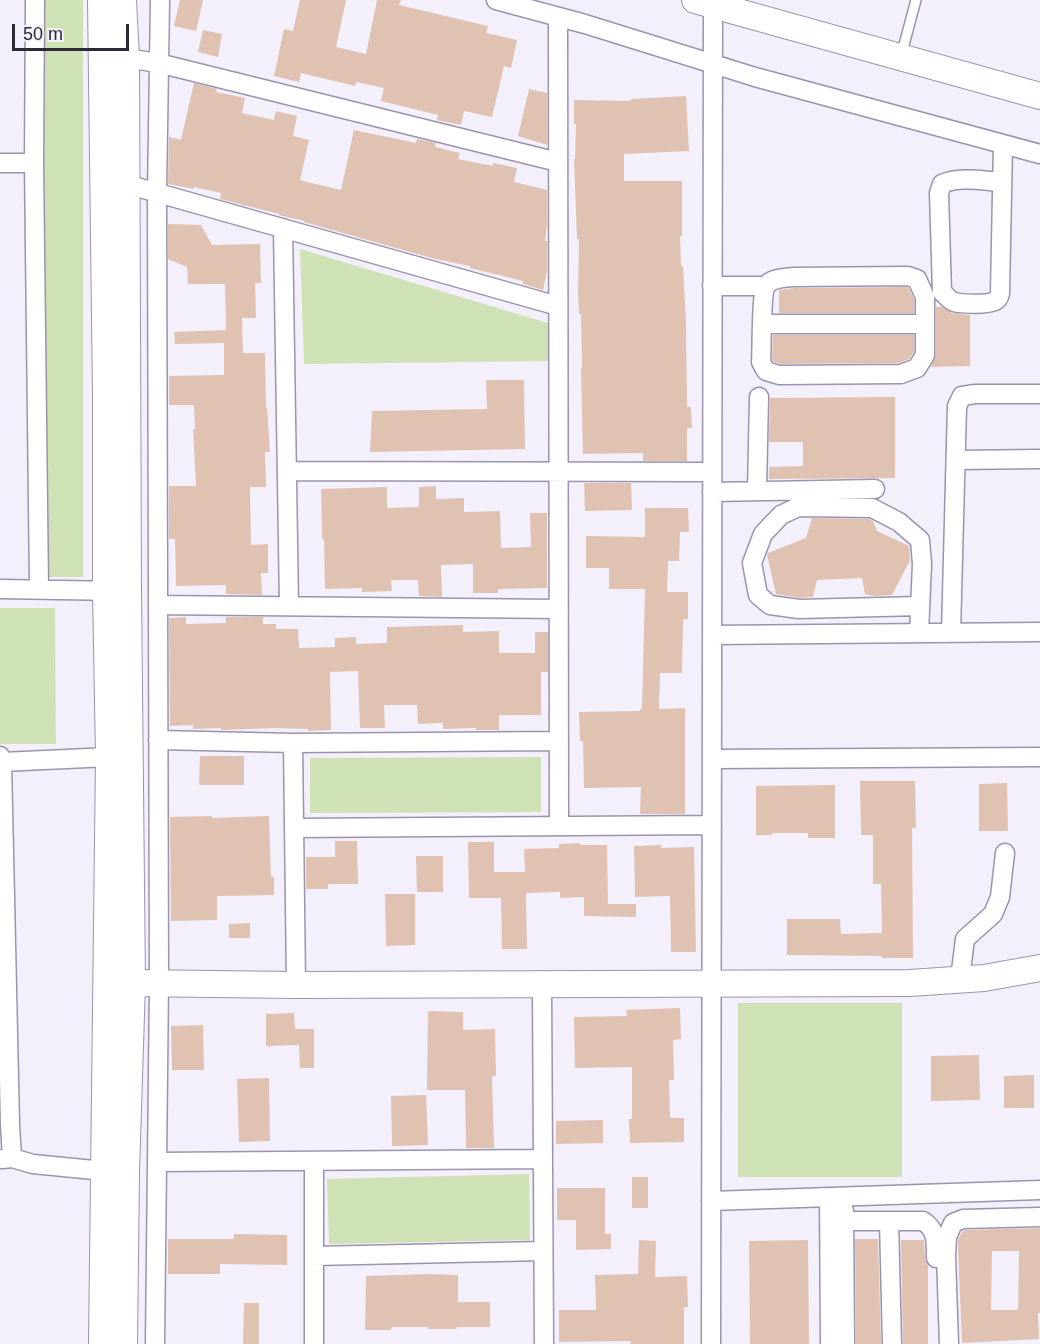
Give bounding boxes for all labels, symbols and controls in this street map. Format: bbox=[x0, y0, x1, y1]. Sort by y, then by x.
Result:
scale bar bbox=[15, 12, 132, 50]
text: 50 m bbox=[23, 24, 63, 44]

